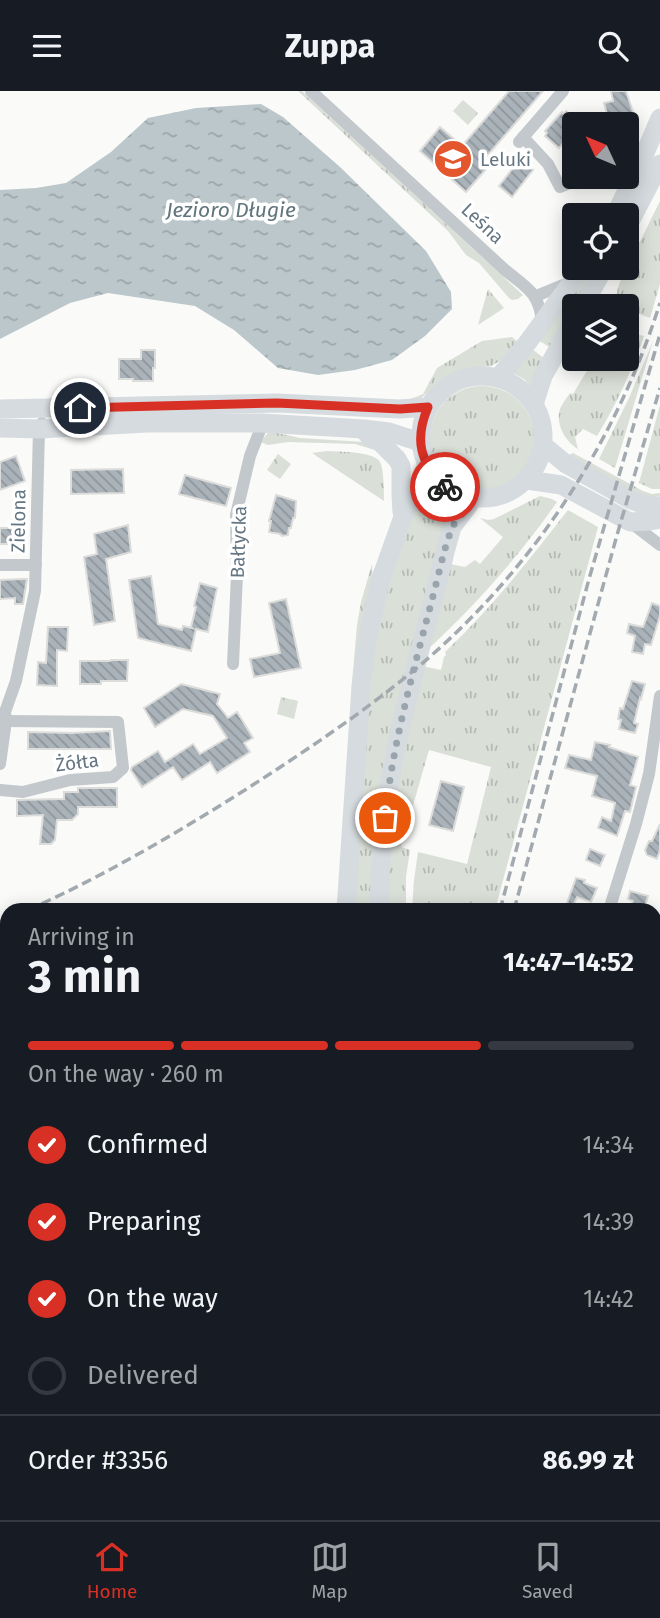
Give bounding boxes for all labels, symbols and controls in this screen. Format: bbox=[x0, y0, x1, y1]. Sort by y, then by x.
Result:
icon: menu bbox=[28, 27, 66, 65]
text: Zuppa bbox=[285, 27, 375, 65]
icon: search bbox=[594, 27, 632, 65]
north arrow bbox=[562, 112, 639, 189]
map controls bbox=[562, 112, 639, 371]
school or university icon: Leluki bbox=[432, 138, 474, 180]
place label: Leluki bbox=[480, 148, 531, 171]
water label: Jezioro Długie bbox=[165, 197, 296, 223]
street label: Leśna bbox=[457, 198, 509, 249]
button: locate bbox=[562, 203, 639, 280]
button: layers bbox=[562, 294, 639, 371]
pin bbox=[50, 378, 110, 438]
icon: home bbox=[61, 389, 99, 427]
courier bbox=[410, 452, 480, 522]
icon: bike bbox=[426, 468, 464, 506]
street label: Zielona bbox=[6, 489, 31, 553]
street label: Bałtycka bbox=[226, 505, 251, 579]
street label: Żółta bbox=[54, 748, 100, 777]
pin bbox=[355, 788, 415, 848]
icon: bag bbox=[366, 799, 404, 837]
text: Arriving in bbox=[28, 923, 135, 951]
text: 14:47–14:52 bbox=[503, 947, 634, 978]
text: 3 min bbox=[28, 949, 141, 1004]
text: On the way · 260 m bbox=[28, 1060, 224, 1088]
icon: check bbox=[28, 1126, 66, 1164]
text: Confirmed bbox=[87, 1129, 208, 1160]
text: 14:34 bbox=[582, 1131, 634, 1159]
icon: check bbox=[28, 1203, 66, 1241]
text: Preparing bbox=[87, 1206, 200, 1237]
text: 14:39 bbox=[583, 1208, 634, 1236]
icon: check bbox=[28, 1280, 66, 1318]
text: On the way bbox=[87, 1283, 218, 1314]
text: 14:42 bbox=[583, 1285, 634, 1313]
text: Delivered bbox=[87, 1360, 199, 1391]
text: Order #3356 bbox=[28, 1445, 168, 1476]
text: 86.99 zł bbox=[542, 1445, 634, 1476]
tab: Home bbox=[87, 1538, 137, 1603]
tab: Map bbox=[311, 1538, 349, 1603]
tab: Saved bbox=[522, 1538, 573, 1603]

